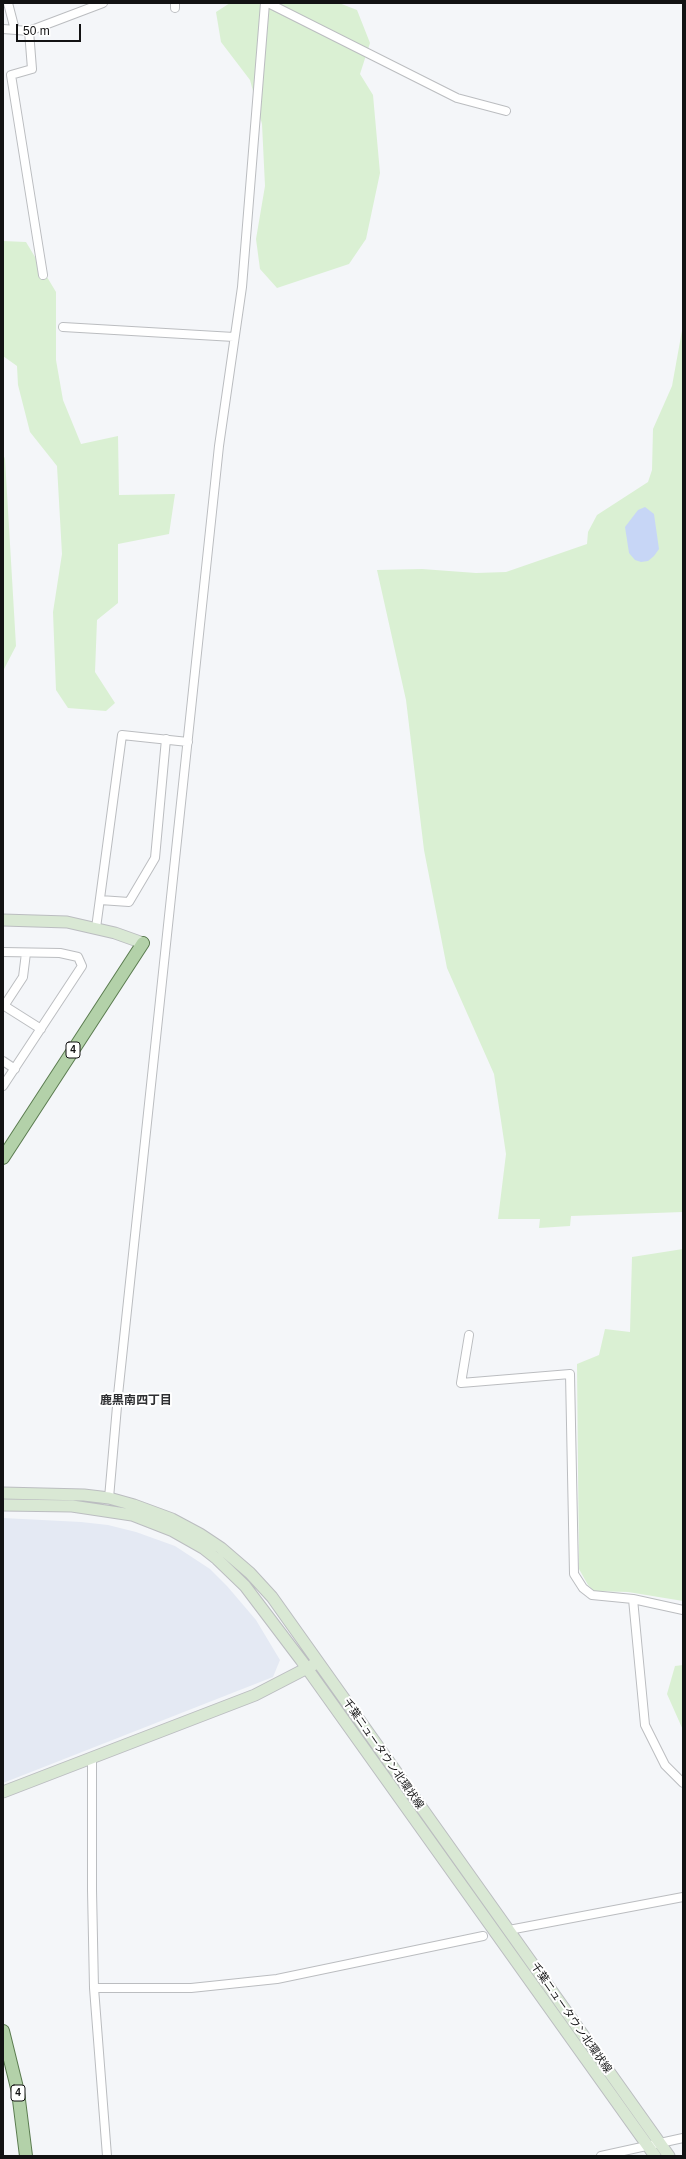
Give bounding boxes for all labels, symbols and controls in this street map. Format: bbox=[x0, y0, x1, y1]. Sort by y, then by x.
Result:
scale bar bbox=[18, 16, 83, 42]
text: 50 m bbox=[23, 24, 50, 38]
road number: 4 bbox=[66, 1042, 80, 1058]
district label: 鹿黒南四丁目 bbox=[100, 1394, 172, 1408]
street label: 千葉ニュータウン北環状線 bbox=[340, 1696, 426, 1812]
street label: 千葉ニュータウン北環状線 bbox=[528, 1960, 614, 2076]
road number: 4 bbox=[11, 2085, 25, 2101]

